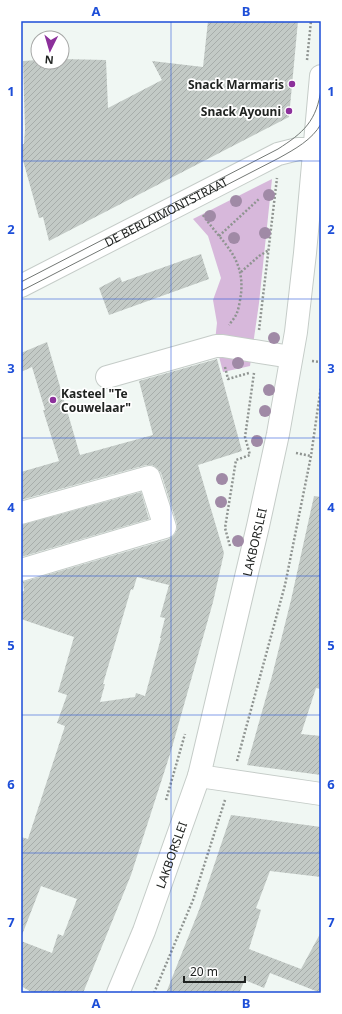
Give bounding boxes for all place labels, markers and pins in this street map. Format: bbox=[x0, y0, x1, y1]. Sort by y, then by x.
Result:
place label: Snack Marmaris bbox=[188, 76, 284, 93]
marker: Snack Marmaris bbox=[287, 79, 297, 89]
place label: Snack Ayouni bbox=[201, 103, 281, 120]
marker: Snack Ayouni bbox=[284, 106, 294, 116]
place label: Kasteel "Te Couwelaar" bbox=[61, 385, 131, 416]
marker: Kasteel "Te Couwelaar" bbox=[48, 395, 58, 405]

